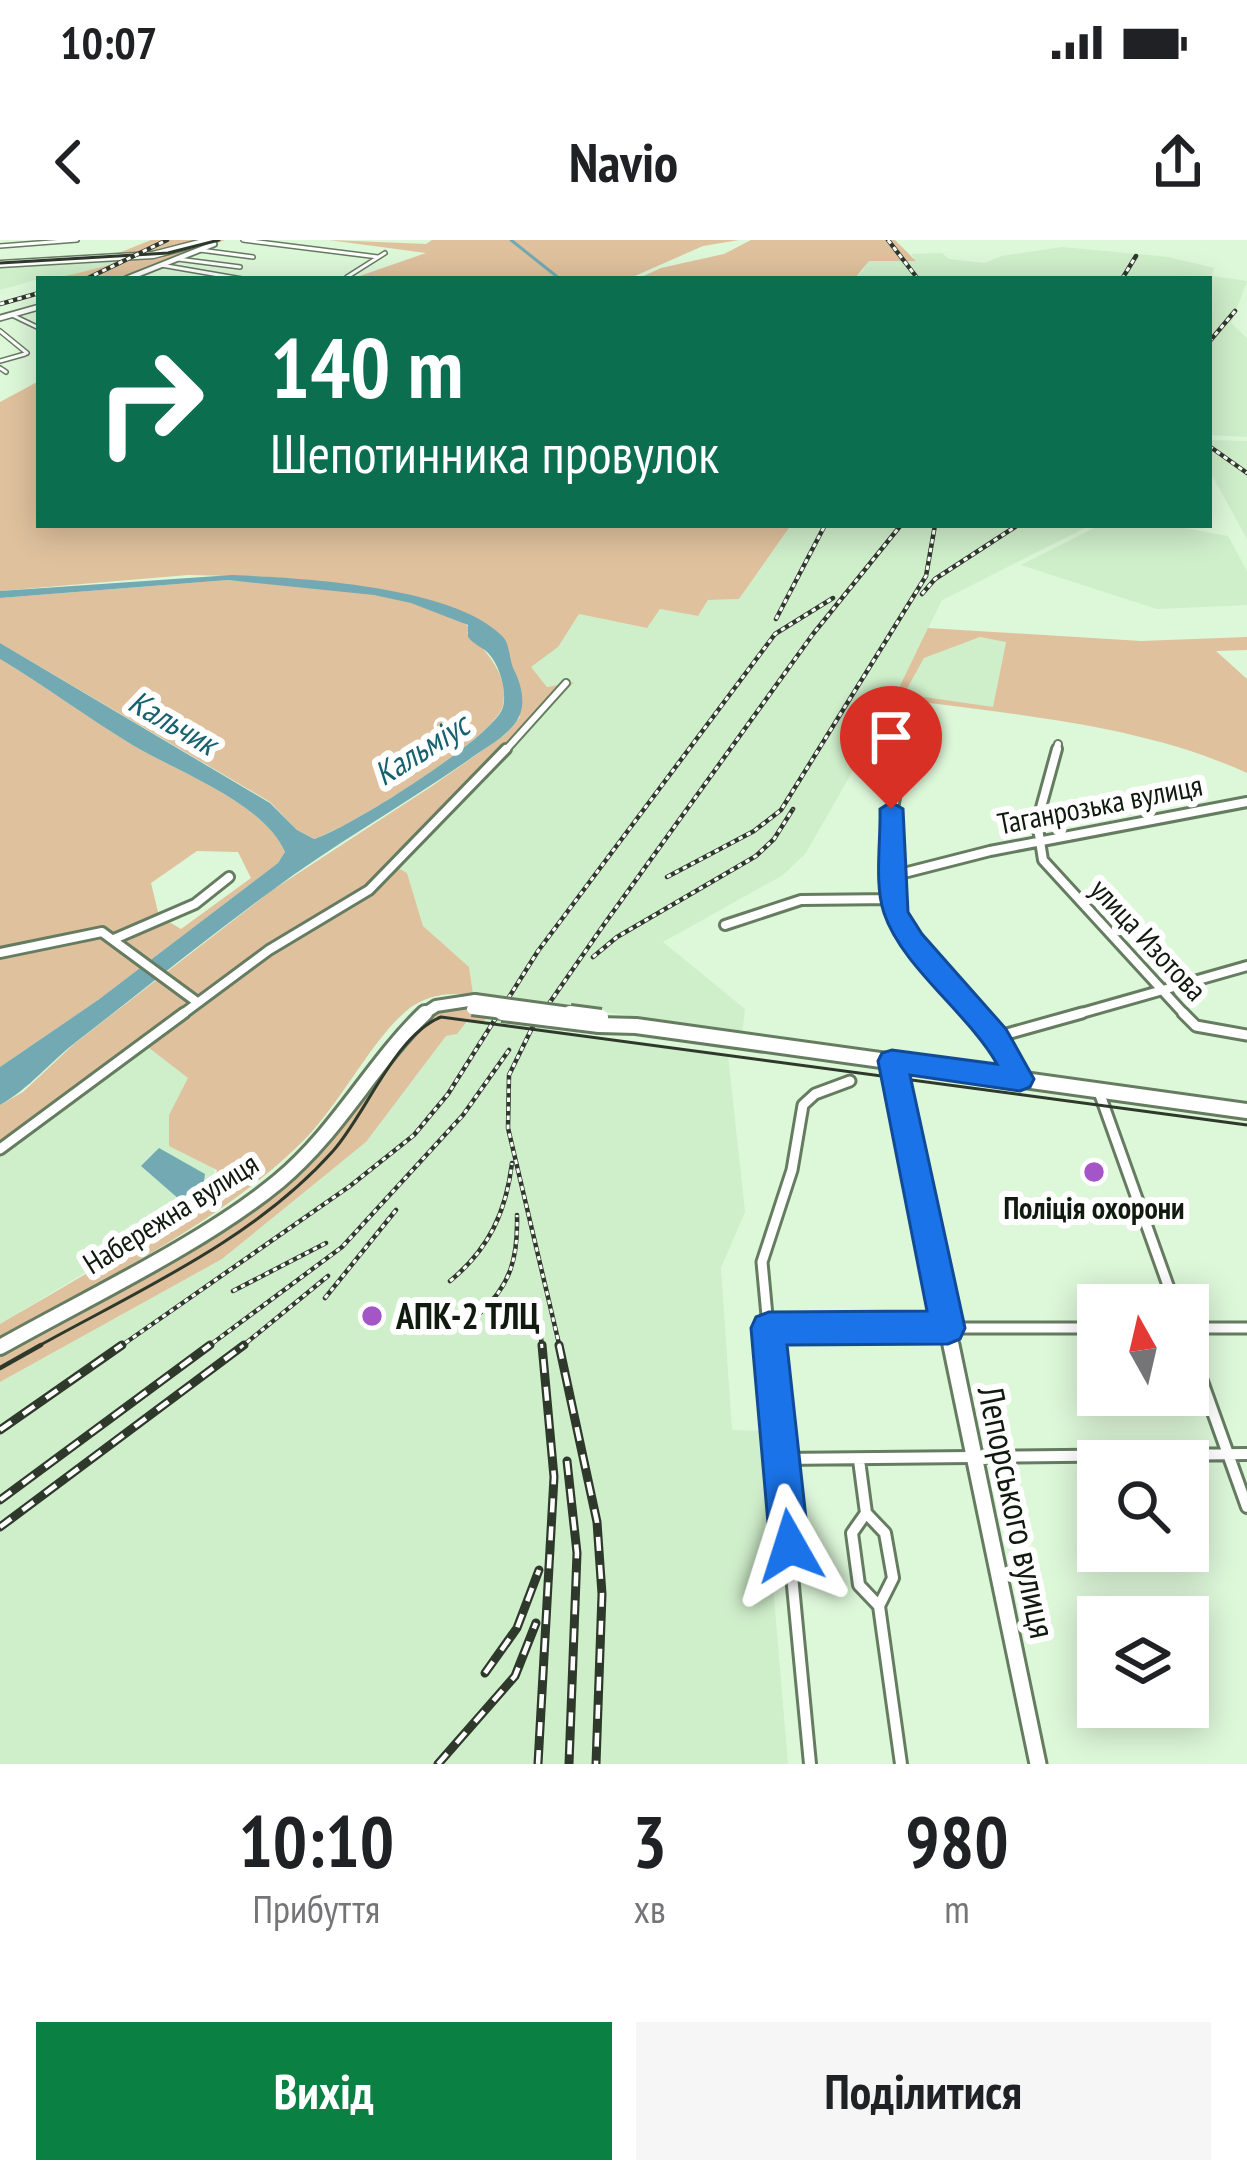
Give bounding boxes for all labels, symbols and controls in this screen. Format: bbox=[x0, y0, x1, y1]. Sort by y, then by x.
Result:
text: 10:07 bbox=[60, 13, 157, 71]
text: Navio bbox=[569, 127, 678, 197]
icon: back bbox=[36, 129, 102, 195]
icon: share bbox=[1145, 129, 1211, 195]
text: 140 m bbox=[270, 312, 463, 421]
icon: right bbox=[72, 324, 228, 480]
text: Шепотинника провулок bbox=[270, 418, 719, 488]
water label: Кальчик bbox=[121, 679, 229, 766]
pin bbox=[840, 686, 942, 809]
water label: Кальміус bbox=[365, 701, 479, 794]
icon: arrive bbox=[858, 704, 924, 770]
street label: Таганрозька вулиця bbox=[994, 765, 1205, 842]
street label: улица Изотова bbox=[1082, 869, 1216, 1008]
street label: Набережна вулиця bbox=[75, 1143, 265, 1282]
marker: Поліція охорони bbox=[1081, 1159, 1107, 1185]
place label: Поліція охорони bbox=[1003, 1188, 1185, 1227]
north arrow bbox=[1077, 1284, 1209, 1416]
map controls bbox=[1077, 1284, 1209, 1728]
place label: АПК-2 ТЛЦ bbox=[395, 1292, 540, 1339]
marker: АПК-2 ТЛЦ bbox=[359, 1303, 385, 1329]
street label: Лепорського вулиця bbox=[968, 1381, 1067, 1642]
button: search bbox=[1077, 1440, 1209, 1572]
position arrow bbox=[727, 1483, 853, 1609]
button: layers bbox=[1077, 1596, 1209, 1728]
text: 10:10 bbox=[238, 1794, 394, 1887]
text: 3 bbox=[633, 1794, 667, 1887]
text: 980 bbox=[905, 1794, 1009, 1887]
text: Прибуття bbox=[252, 1883, 380, 1934]
text: хв bbox=[634, 1883, 666, 1934]
text: m bbox=[944, 1883, 970, 1934]
button: Вихід bbox=[36, 2022, 612, 2160]
button: Поділитися bbox=[636, 2022, 1211, 2160]

